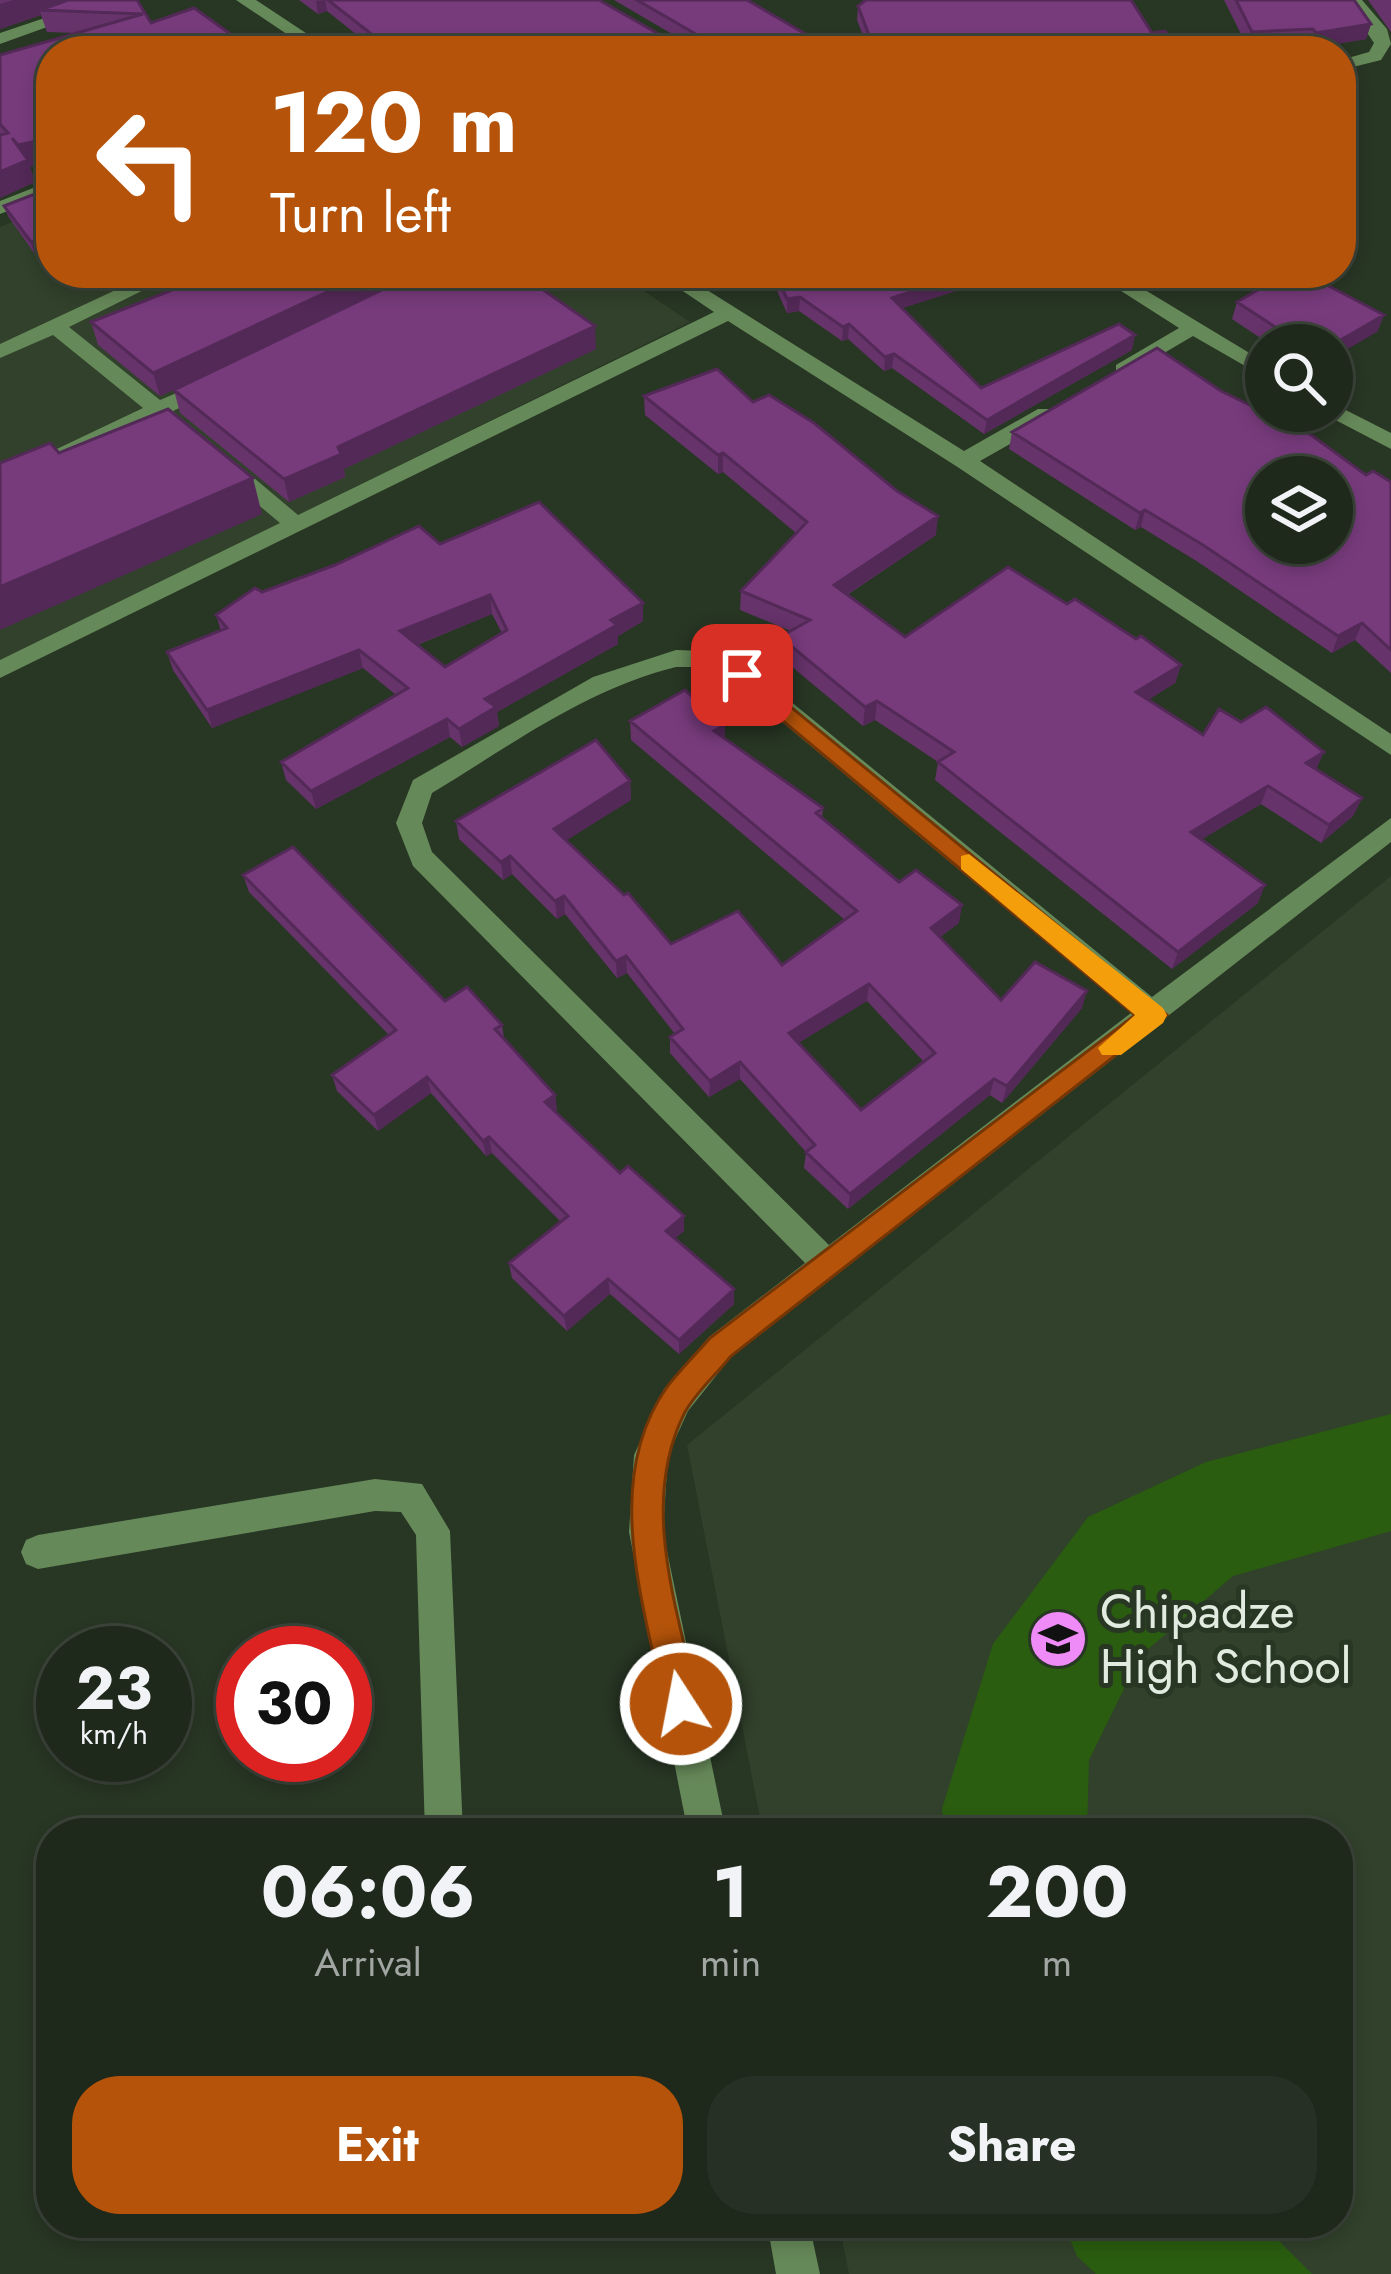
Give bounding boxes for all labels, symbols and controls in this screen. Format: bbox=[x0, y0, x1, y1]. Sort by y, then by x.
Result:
text: 120 m bbox=[270, 62, 518, 184]
icon: left bbox=[72, 84, 228, 240]
text: Turn left bbox=[270, 174, 451, 252]
map controls bbox=[1245, 324, 1353, 564]
button: search bbox=[1245, 324, 1353, 432]
button: layers bbox=[1245, 456, 1353, 564]
pin bbox=[691, 624, 793, 726]
icon: arrive bbox=[709, 642, 775, 708]
place label: Chipadze High School bbox=[1100, 1577, 1352, 1701]
school or university icon: Chipadze High School bbox=[1027, 1608, 1089, 1670]
speed limit sign: 30 bbox=[216, 1626, 372, 1782]
position arrow bbox=[618, 1641, 744, 1767]
text: 23 bbox=[76, 1645, 152, 1732]
text: km/h bbox=[80, 1712, 148, 1755]
text: 06:06 bbox=[261, 1840, 475, 1944]
text: 1 bbox=[712, 1840, 749, 1944]
text: 200 bbox=[986, 1840, 1128, 1944]
text: Arrival bbox=[314, 1934, 422, 1991]
text: min bbox=[700, 1934, 761, 1991]
text: m bbox=[1042, 1934, 1072, 1991]
button: Exit bbox=[72, 2076, 683, 2214]
button: Share bbox=[707, 2076, 1317, 2214]

